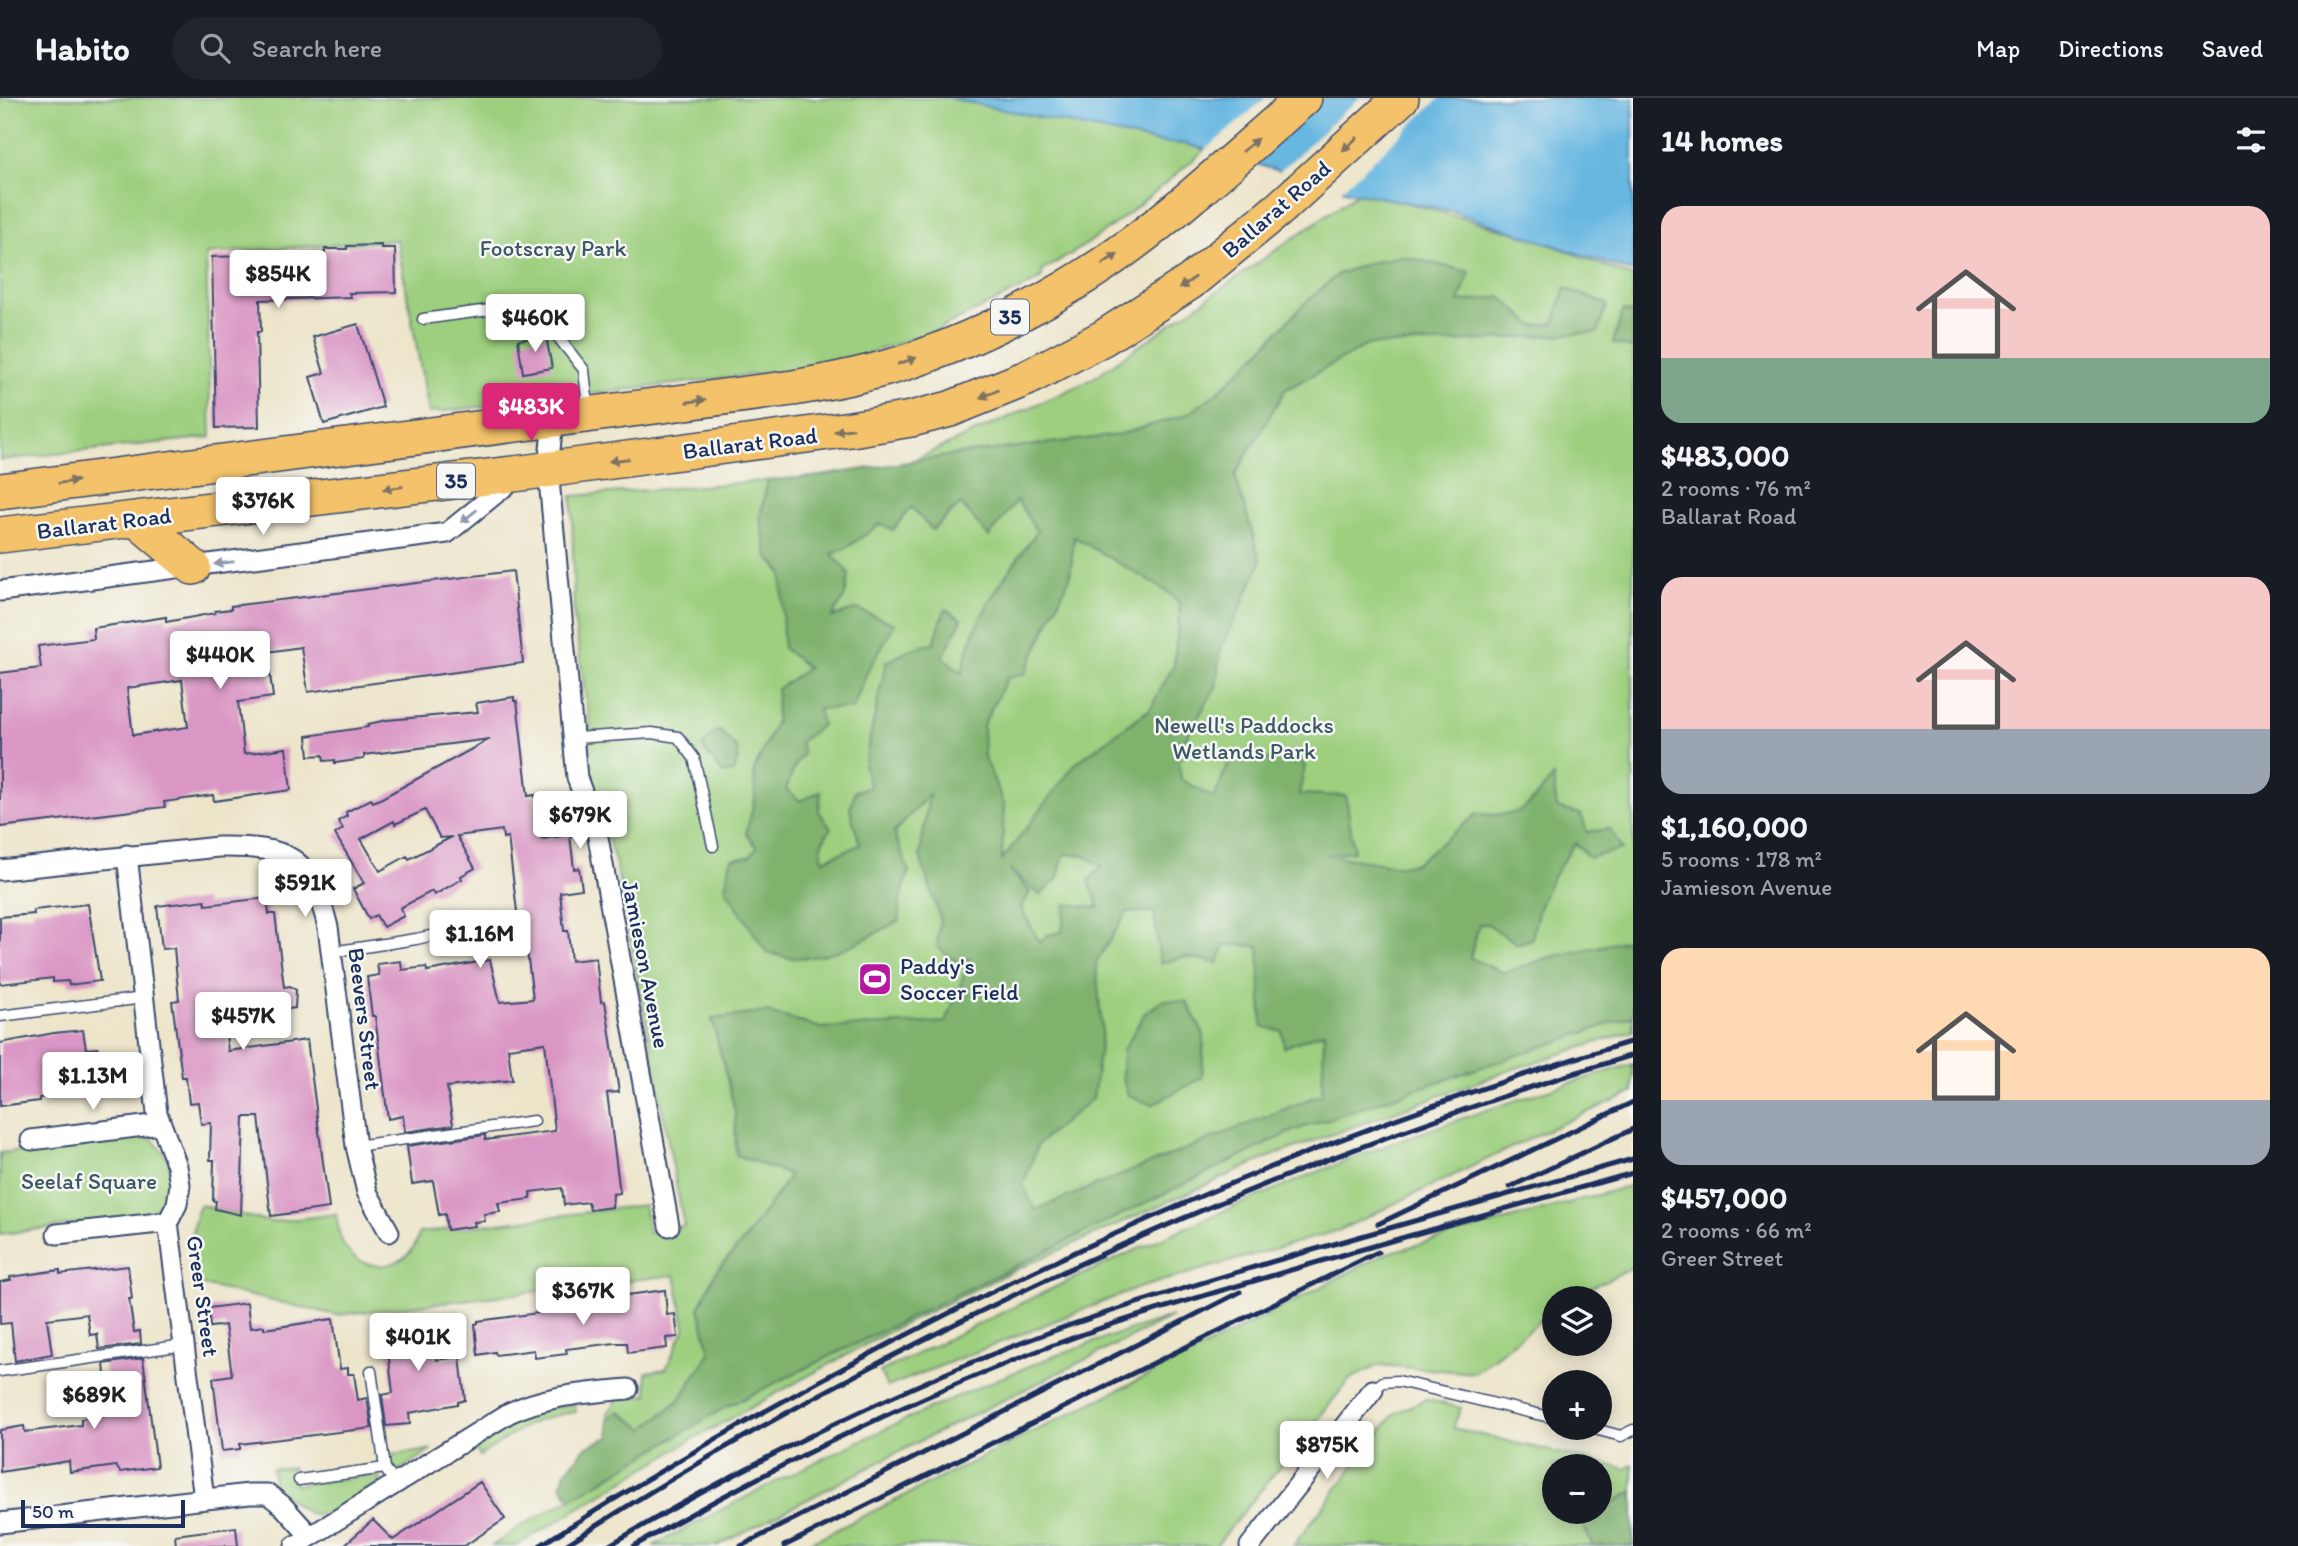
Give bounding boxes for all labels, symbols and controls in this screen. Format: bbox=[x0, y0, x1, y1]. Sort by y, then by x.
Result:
search box bbox=[172, 17, 662, 80]
text: Habito bbox=[35, 29, 130, 68]
icon: search bbox=[196, 29, 234, 67]
text: Search here bbox=[252, 32, 382, 64]
text: Map bbox=[1976, 34, 2020, 63]
text: Directions bbox=[2058, 34, 2164, 63]
text: Saved bbox=[2202, 34, 2263, 63]
icon: filters bbox=[2232, 121, 2270, 159]
text: 14 homes bbox=[1661, 122, 1783, 159]
one-way arrow bbox=[1341, 136, 1359, 152]
one-way arrow bbox=[1241, 137, 1259, 153]
street label: Ballarat Road bbox=[1216, 154, 1336, 264]
park label: Footscray Park bbox=[480, 234, 626, 262]
pin: $854K bbox=[229, 250, 327, 310]
icon: home bbox=[1903, 251, 2029, 377]
one-way arrow bbox=[1101, 252, 1119, 266]
text: $854K bbox=[246, 259, 310, 287]
one-way arrow bbox=[1178, 276, 1196, 290]
pin: $460K bbox=[486, 294, 584, 354]
road number: 35 bbox=[991, 300, 1029, 334]
text: $460K bbox=[502, 303, 568, 331]
one-way arrow bbox=[897, 355, 918, 366]
pin: $483K bbox=[482, 384, 580, 443]
one-way arrow bbox=[979, 388, 1000, 399]
text: $483K bbox=[498, 392, 564, 420]
one-way arrow bbox=[685, 396, 707, 407]
street label: Ballarat Road bbox=[681, 421, 819, 465]
one-way arrow bbox=[833, 425, 855, 436]
text: $483,000 bbox=[1661, 437, 1790, 474]
one-way arrow bbox=[607, 455, 629, 466]
road number: 35 bbox=[437, 464, 475, 498]
text: 2 rooms · 76 m² bbox=[1661, 474, 1811, 502]
one-way arrow bbox=[57, 477, 79, 488]
pin: $376K bbox=[214, 478, 312, 537]
one-way arrow bbox=[382, 483, 404, 494]
text: $376K bbox=[232, 486, 294, 514]
street label: Ballarat Road bbox=[35, 501, 173, 545]
text: Ballarat Road bbox=[1661, 502, 1796, 530]
one-way arrow bbox=[460, 509, 478, 524]
one-way arrow bbox=[213, 557, 235, 568]
icon: home bbox=[1903, 622, 2029, 748]
pin: $440K bbox=[171, 632, 269, 691]
text: $440K bbox=[186, 640, 254, 668]
park label: Newell's Paddocks Wetlands Park bbox=[1154, 711, 1334, 765]
pin: $679K bbox=[531, 792, 629, 851]
text: $679K bbox=[549, 800, 611, 828]
text: $1,160,000 bbox=[1661, 808, 1808, 845]
text: 5 rooms · 178 m² bbox=[1661, 845, 1822, 873]
pin: $591K bbox=[256, 860, 354, 919]
text: $591K bbox=[274, 868, 336, 896]
text: Jamieson Avenue bbox=[1661, 873, 1832, 901]
street label: Jamieson Avenue bbox=[616, 877, 676, 1051]
pin: $1.16M bbox=[423, 910, 537, 970]
text: $1.16M bbox=[446, 919, 514, 947]
street label: Beevers Street bbox=[342, 946, 388, 1092]
place label: Paddy's Soccer Field bbox=[900, 952, 1019, 1006]
sports icon: Paddy's Soccer Field bbox=[856, 960, 894, 998]
pin: $457K bbox=[194, 992, 292, 1052]
icon: home bbox=[1903, 993, 2029, 1119]
text: $457K bbox=[211, 1001, 275, 1029]
pin: $1.13M bbox=[36, 1052, 150, 1112]
text: $1.13M bbox=[58, 1061, 128, 1089]
park label: Seelaf Square bbox=[21, 1167, 157, 1195]
text: $457,000 bbox=[1661, 1179, 1787, 1216]
text: 2 rooms · 66 m² bbox=[1661, 1216, 1812, 1244]
street label: Greer Street bbox=[181, 1234, 225, 1359]
text: Greer Street bbox=[1661, 1244, 1783, 1272]
pin: $367K bbox=[534, 1268, 632, 1327]
text: $367K bbox=[552, 1276, 614, 1304]
map controls bbox=[1542, 1286, 1612, 1524]
button: layers bbox=[1542, 1286, 1612, 1356]
pin: $401K bbox=[369, 1314, 467, 1373]
text: $401K bbox=[385, 1322, 451, 1350]
button: + bbox=[1542, 1370, 1612, 1440]
pin: $689K bbox=[45, 1372, 143, 1431]
text: $689K bbox=[62, 1380, 126, 1408]
pin: $875K bbox=[1278, 1422, 1376, 1481]
text: $875K bbox=[1296, 1430, 1358, 1458]
button: − bbox=[1542, 1454, 1612, 1524]
scale bar bbox=[21, 1497, 186, 1529]
text: 50 m bbox=[32, 1500, 74, 1523]

